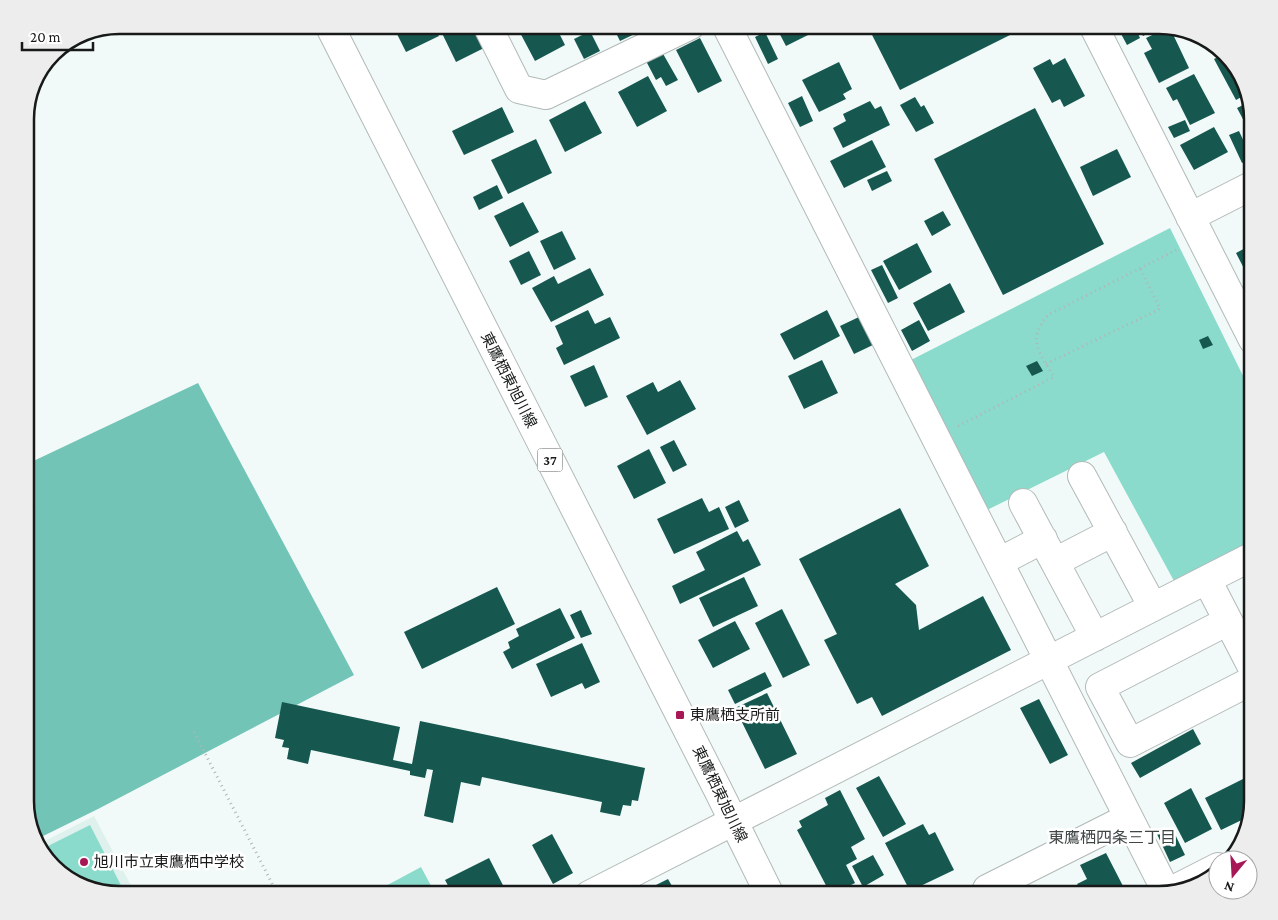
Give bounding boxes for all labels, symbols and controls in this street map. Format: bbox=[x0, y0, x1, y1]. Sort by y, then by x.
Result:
scale bar bbox=[22, 20, 94, 52]
text: 20 m bbox=[30, 29, 61, 45]
street label: 東鷹栖東旭川線 bbox=[478, 330, 540, 430]
road number: 37 bbox=[538, 448, 562, 472]
place label: 東鷹栖支所前 bbox=[690, 707, 780, 723]
marker: 東鷹栖支所前 bbox=[674, 709, 686, 721]
street label: 東鷹栖東旭川線 bbox=[690, 743, 750, 845]
district label: 東鷹栖四条三丁目 bbox=[1048, 829, 1176, 846]
north arrow bbox=[1208, 850, 1258, 900]
place label: 旭川市立東鷹栖中学校 bbox=[94, 854, 244, 870]
marker: 旭川市立東鷹栖中学校 bbox=[78, 856, 90, 868]
text: N bbox=[1222, 878, 1236, 896]

